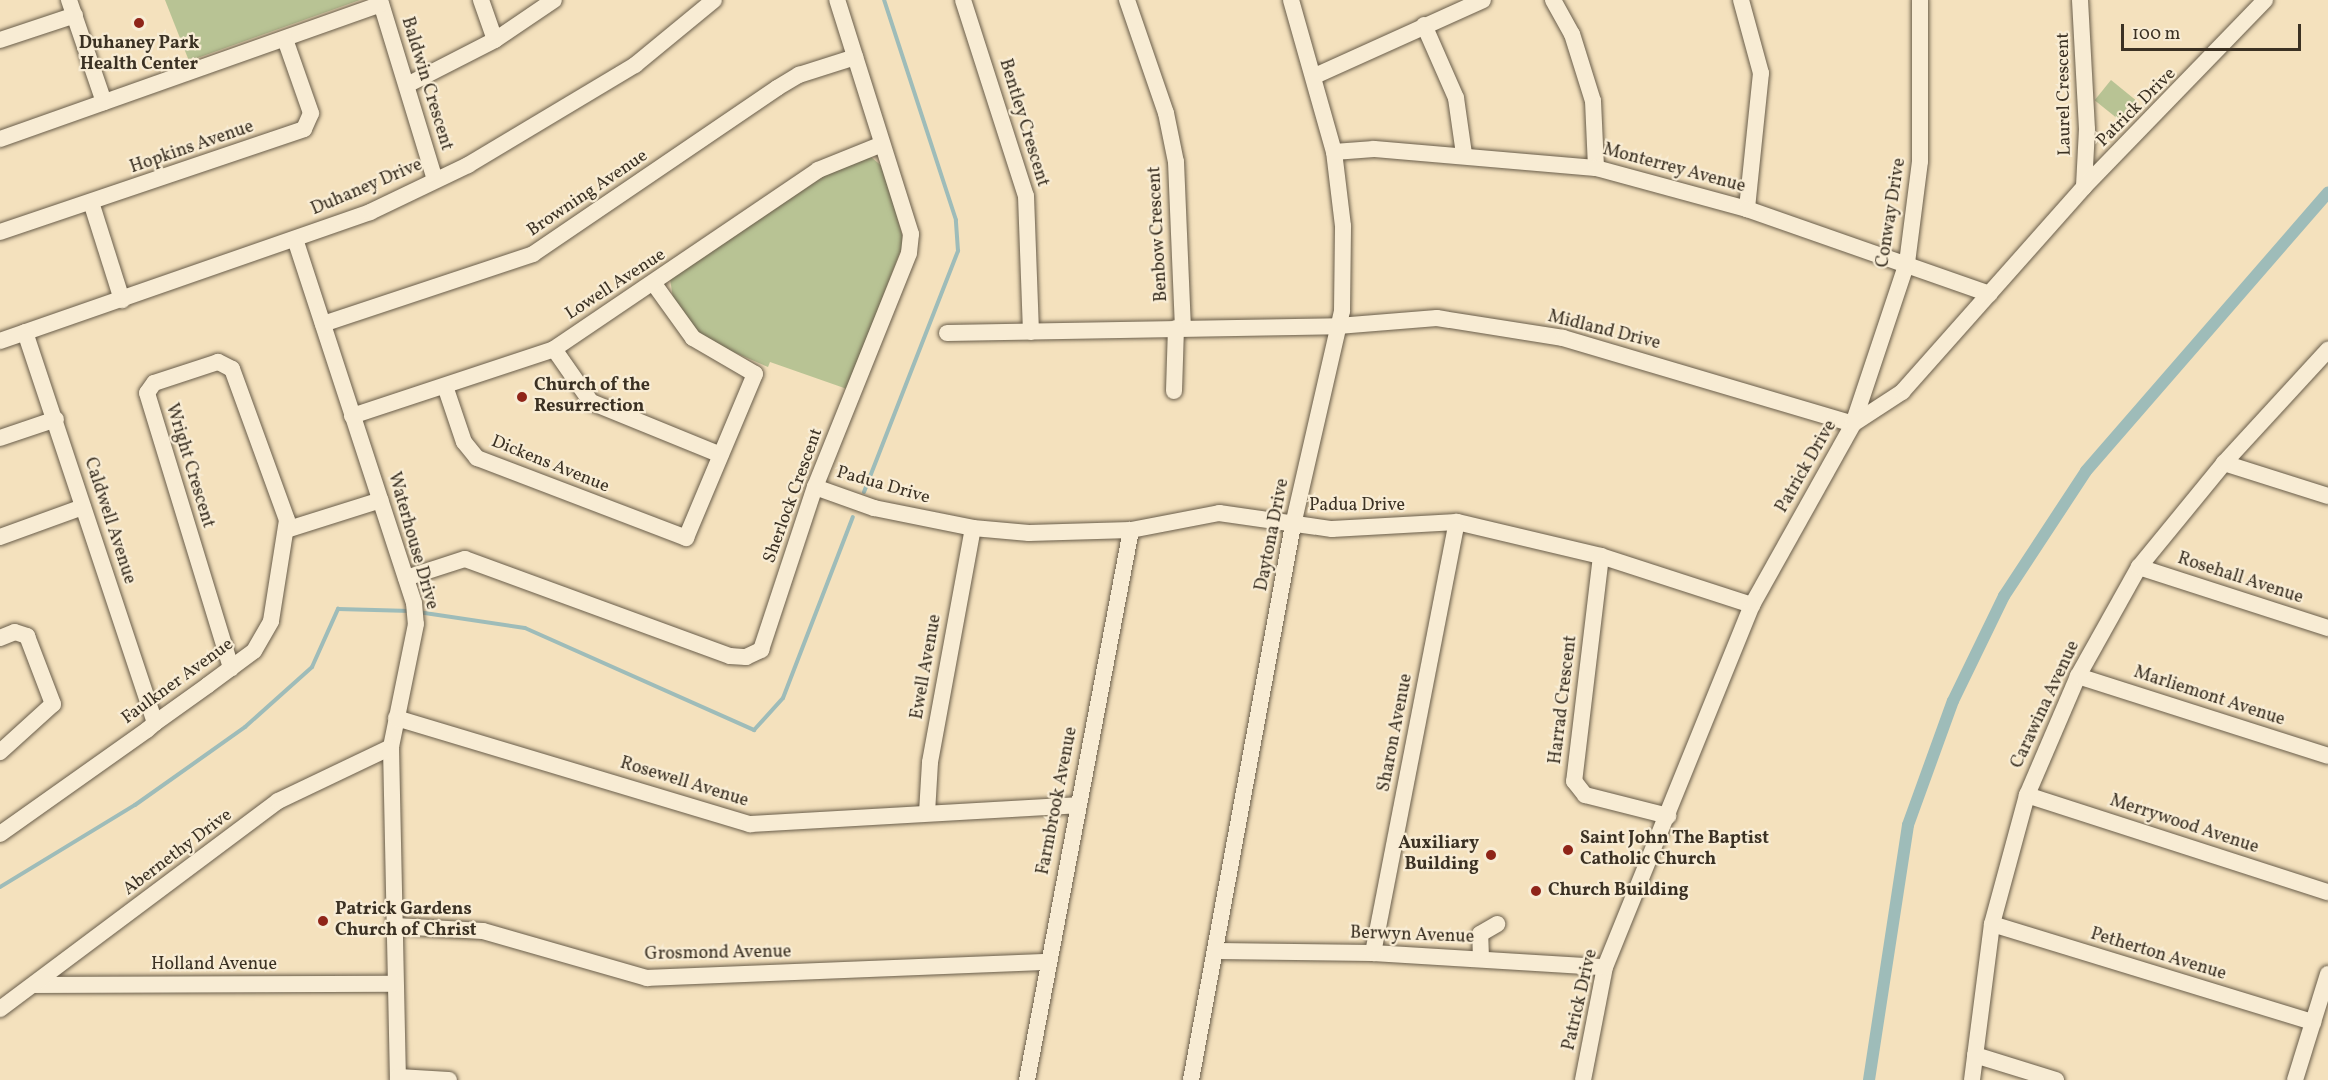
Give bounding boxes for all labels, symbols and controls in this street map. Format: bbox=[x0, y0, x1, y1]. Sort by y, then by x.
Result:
scale bar bbox=[2124, 12, 2304, 50]
marker: Duhaney Park Health Center bbox=[130, 14, 148, 32]
street label: Baldwin Crescent bbox=[395, 15, 457, 153]
text: 100 m bbox=[2132, 22, 2181, 47]
street label: Laurel Crescent bbox=[2053, 32, 2077, 156]
place label: Duhaney Park Health Center bbox=[79, 34, 199, 76]
street label: Bentley Crescent bbox=[993, 56, 1053, 190]
street label: Patrick Drive bbox=[2093, 64, 2181, 152]
street label: Hopkins Avenue bbox=[127, 117, 257, 179]
street label: Monterrey Avenue bbox=[1600, 140, 1748, 198]
street label: Browning Avenue bbox=[524, 146, 652, 242]
street label: Duhaney Drive bbox=[308, 155, 426, 221]
street label: Conway Drive bbox=[1873, 156, 1911, 270]
street label: Benbow Crescent bbox=[1145, 165, 1173, 303]
street label: Lowell Avenue bbox=[562, 245, 670, 325]
street label: Midland Drive bbox=[1546, 307, 1662, 355]
place label: Church of the Resurrection bbox=[534, 376, 648, 418]
marker: Church of the Resurrection bbox=[515, 390, 529, 404]
street label: Wright Crescent bbox=[160, 401, 218, 531]
street label: Patrick Drive bbox=[1772, 417, 1842, 517]
street label: Sherlock Crescent bbox=[760, 426, 828, 566]
street label: Dickens Avenue bbox=[488, 432, 612, 498]
street label: Caldwell Avenue bbox=[78, 455, 140, 587]
street label: Padua Drive bbox=[834, 462, 932, 510]
street label: Waterhouse Drive bbox=[382, 470, 442, 612]
street label: Daytona Drive bbox=[1251, 477, 1295, 593]
street label: Padua Drive bbox=[1309, 495, 1405, 517]
street label: Rosehall Avenue bbox=[2175, 549, 2305, 609]
street label: Ewell Avenue bbox=[907, 613, 947, 721]
street label: Faulkner Avenue bbox=[118, 634, 238, 730]
street label: Harrad Crescent bbox=[1545, 634, 1583, 766]
street label: Carawina Avenue bbox=[2007, 638, 2085, 772]
street label: Marliemont Avenue bbox=[2131, 662, 2287, 732]
street label: Sharon Avenue bbox=[1374, 672, 1418, 794]
street label: Farmbrook Avenue bbox=[1033, 725, 1083, 877]
street label: Rosewell Avenue bbox=[617, 753, 751, 813]
street label: Merrywood Avenue bbox=[2107, 791, 2261, 859]
street label: Abernethy Drive bbox=[119, 805, 237, 901]
place label: Saint John The Baptist Catholic Church bbox=[1580, 829, 1769, 872]
place label: Auxiliary Building bbox=[1398, 834, 1479, 876]
marker: Saint John The Baptist Catholic Church bbox=[1561, 843, 1575, 857]
marker: Auxiliary Building bbox=[1484, 848, 1498, 862]
place label: Church Building bbox=[1548, 880, 1689, 902]
marker: Church Building bbox=[1529, 884, 1543, 898]
place label: Patrick Gardens Church of Christ bbox=[335, 900, 475, 942]
marker: Patrick Gardens Church of Christ bbox=[316, 914, 330, 928]
street label: Berwyn Avenue bbox=[1350, 923, 1474, 949]
street label: Petherton Avenue bbox=[2088, 924, 2228, 986]
street label: Grosmond Avenue bbox=[644, 942, 792, 966]
street label: Patrick Drive bbox=[1559, 947, 1603, 1053]
street label: Holland Avenue bbox=[151, 954, 277, 976]

